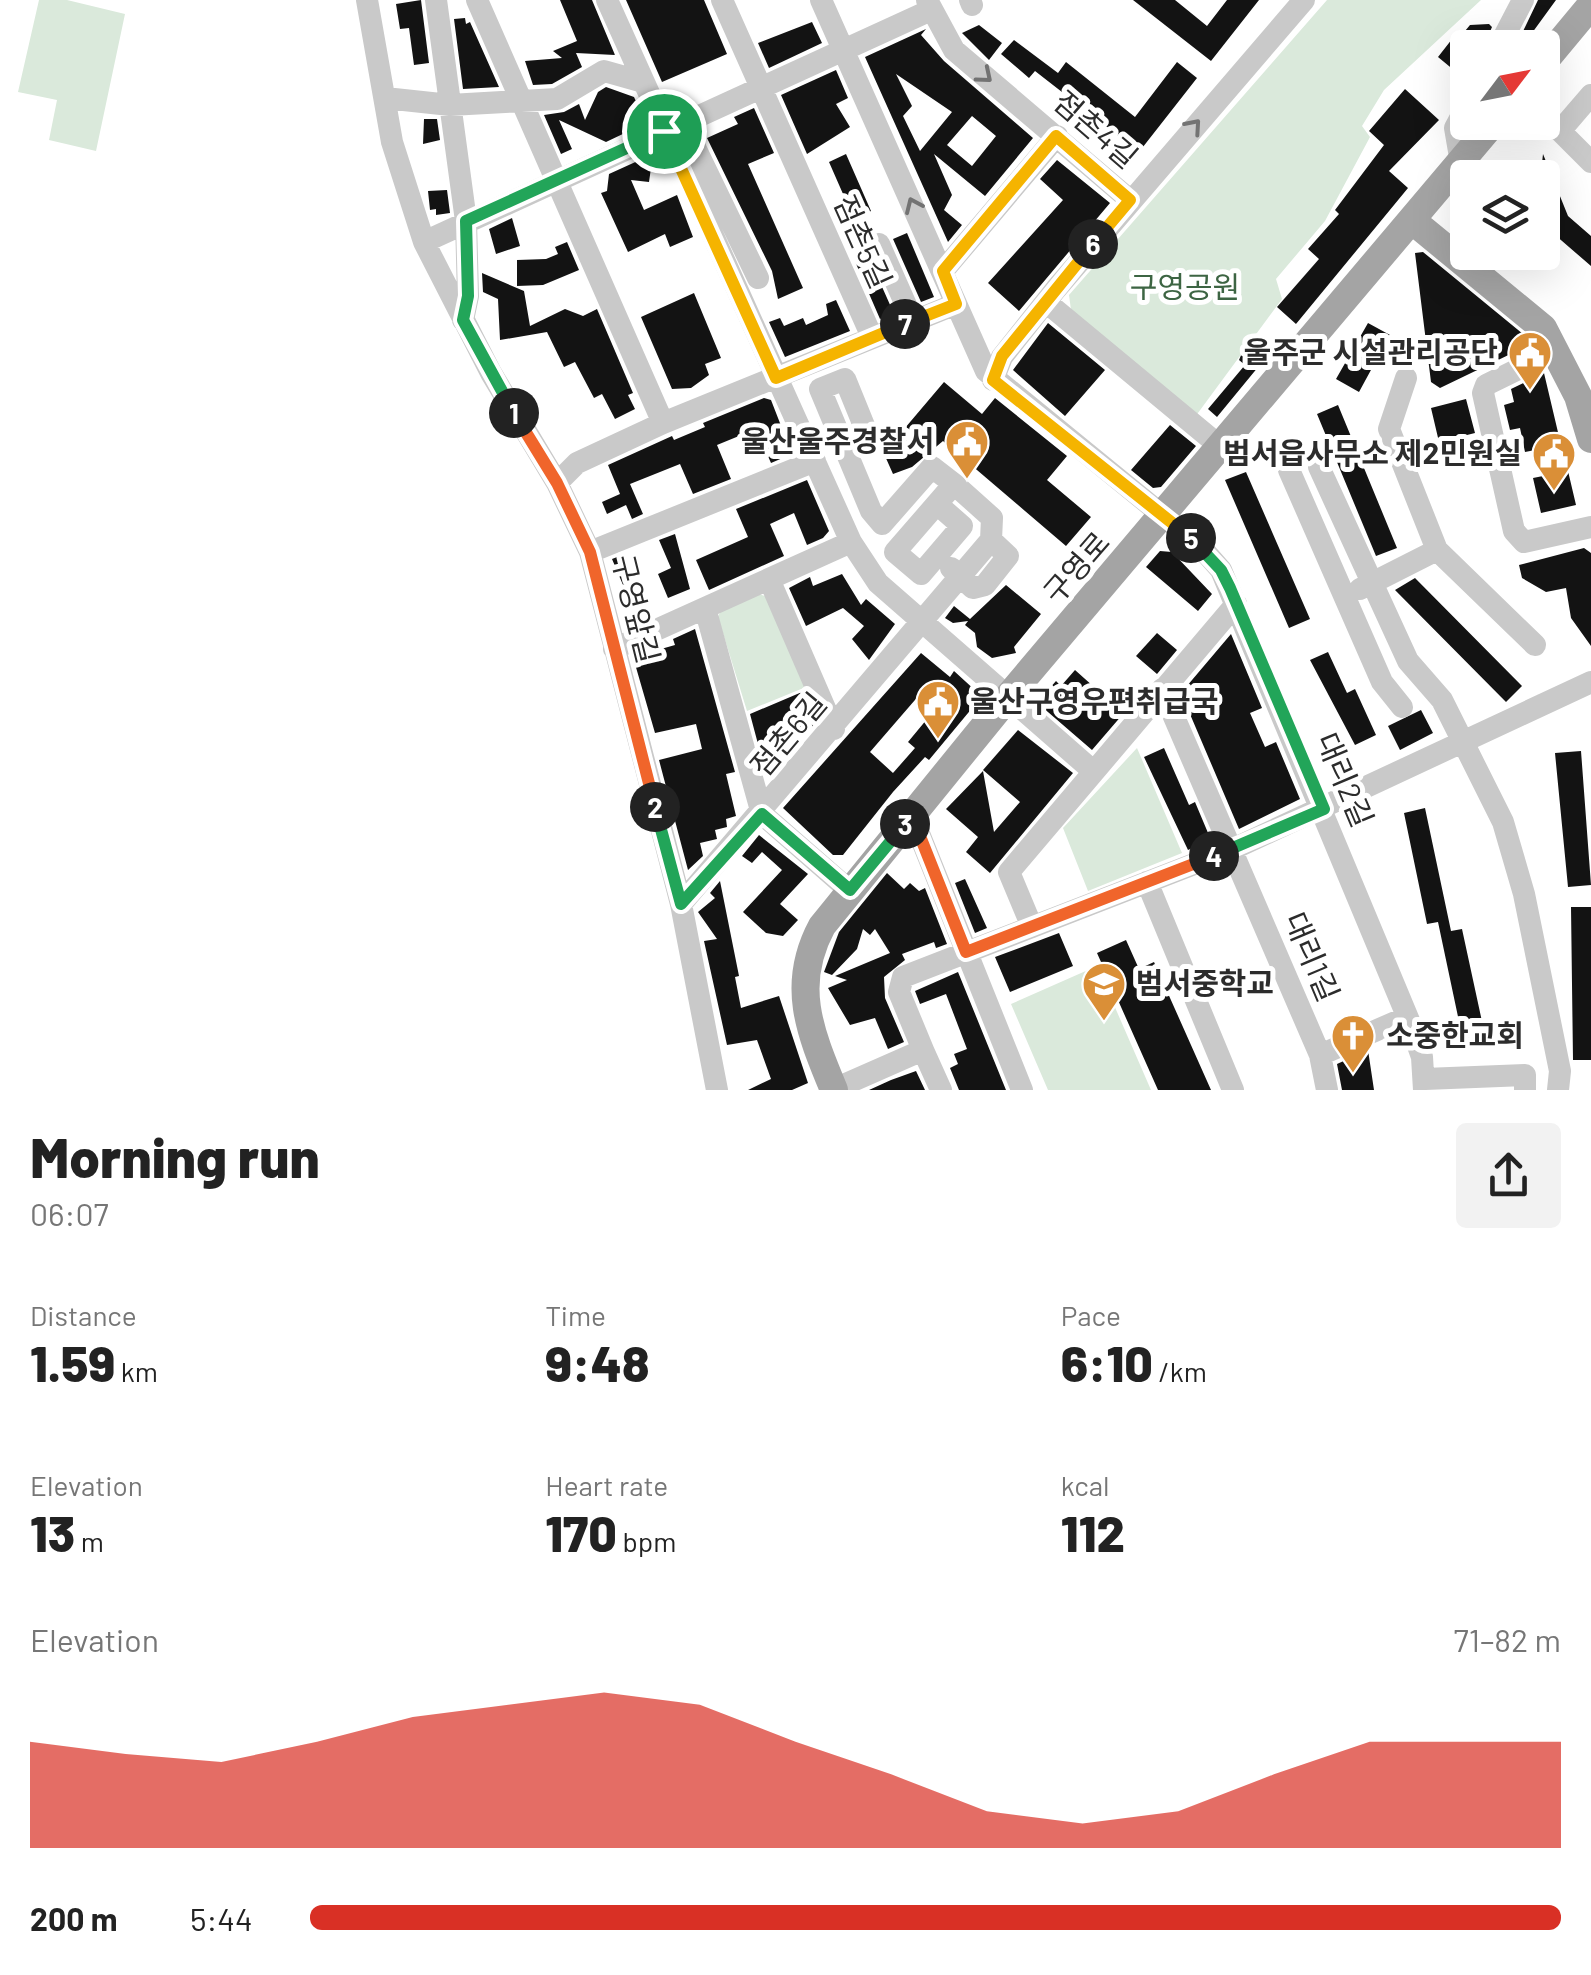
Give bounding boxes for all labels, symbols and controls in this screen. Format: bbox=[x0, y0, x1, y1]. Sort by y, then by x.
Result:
north arrow bbox=[1450, 30, 1560, 140]
map controls bbox=[1450, 30, 1560, 270]
one-way arrow bbox=[973, 64, 991, 82]
street label: 점촌4길 bbox=[1047, 82, 1146, 175]
pin bbox=[622, 89, 707, 174]
icon: arrive bbox=[637, 104, 692, 159]
one-way arrow bbox=[1183, 120, 1201, 138]
button: layers bbox=[1450, 160, 1560, 270]
street label: 점촌5길 bbox=[827, 189, 900, 293]
one-way arrow bbox=[905, 197, 925, 215]
pin: 6 bbox=[1068, 219, 1118, 269]
text: 6 bbox=[1085, 227, 1101, 261]
park label: 구영공원 bbox=[1130, 268, 1240, 304]
pin: 7 bbox=[880, 299, 930, 349]
text: 7 bbox=[898, 307, 912, 341]
public building icon: 울주군 시설관리공단 bbox=[1507, 330, 1553, 391]
place label: 울주군 시설관리공단 bbox=[1244, 333, 1498, 369]
pin: 1 bbox=[489, 388, 539, 438]
text: 1 bbox=[509, 396, 519, 430]
public building icon: 울산울주경찰서 bbox=[944, 419, 990, 480]
place label: 울산울주경찰서 bbox=[741, 422, 934, 458]
public building icon: 범서읍사무소 제2민원실 bbox=[1531, 431, 1577, 492]
place label: 범서읍사무소 제2민원실 bbox=[1223, 434, 1522, 470]
pin: 5 bbox=[1166, 513, 1216, 563]
text: 5 bbox=[1183, 521, 1199, 555]
street label: 구영로 bbox=[1035, 524, 1116, 610]
street label: 구영앞길 bbox=[606, 551, 668, 666]
public building icon: 울산구영우편취급국 bbox=[915, 679, 961, 740]
place label: 울산구영우편취급국 bbox=[970, 682, 1218, 718]
street label: 점촌6길 bbox=[742, 685, 833, 783]
street label: 대리2길 bbox=[1310, 727, 1382, 832]
pin: 2 bbox=[630, 782, 680, 832]
text: 2 bbox=[647, 790, 663, 824]
pin: 3 bbox=[880, 799, 930, 849]
text: 3 bbox=[897, 807, 913, 841]
pin: 4 bbox=[1189, 831, 1239, 881]
text: 4 bbox=[1206, 839, 1222, 873]
street label: 대리1길 bbox=[1278, 906, 1348, 1006]
school or university icon: 범서중학교 bbox=[1081, 961, 1127, 1022]
place label: 범서중학교 bbox=[1136, 964, 1274, 1000]
church icon: 소중한교회 bbox=[1330, 1013, 1376, 1074]
place label: 소중한교회 bbox=[1386, 1016, 1524, 1052]
text: Morning run bbox=[30, 1123, 320, 1189]
button: share bbox=[1456, 1123, 1561, 1228]
text: 06:07 bbox=[30, 1194, 109, 1232]
text: Distance bbox=[30, 1298, 137, 1332]
text: Time bbox=[545, 1298, 606, 1332]
text: Pace bbox=[1061, 1298, 1121, 1332]
text: 1.59 bbox=[30, 1332, 115, 1392]
text: 9:48 bbox=[545, 1332, 649, 1392]
text: 6:10 bbox=[1061, 1332, 1153, 1392]
text: km bbox=[115, 1354, 158, 1388]
text: /km bbox=[1153, 1354, 1207, 1388]
text: Elevation bbox=[30, 1468, 143, 1502]
text: Heart rate bbox=[545, 1468, 668, 1502]
text: kcal bbox=[1061, 1468, 1109, 1502]
text: 13 bbox=[30, 1502, 75, 1562]
text: 170 bbox=[545, 1502, 617, 1562]
text: 112 bbox=[1061, 1502, 1125, 1562]
text: m bbox=[75, 1524, 104, 1558]
text: bpm bbox=[617, 1524, 676, 1558]
text: Elevation bbox=[30, 1620, 159, 1658]
text: 71–82 m bbox=[1453, 1620, 1561, 1658]
text: 200 m bbox=[30, 1899, 118, 1937]
text: 5:44 bbox=[190, 1899, 253, 1937]

